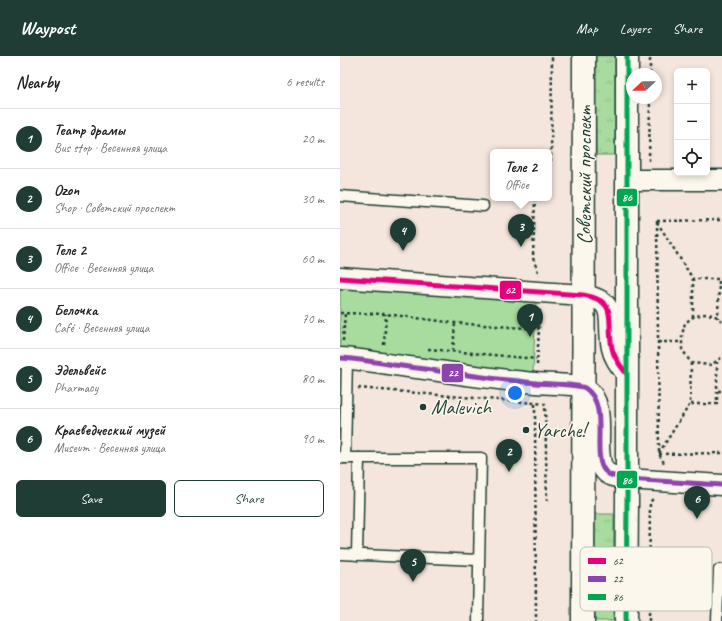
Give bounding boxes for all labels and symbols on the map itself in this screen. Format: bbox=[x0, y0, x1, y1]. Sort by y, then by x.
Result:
north arrow bbox=[626, 68, 662, 104]
street label: Советский проспект bbox=[572, 105, 597, 244]
line badge: 86 bbox=[616, 188, 638, 207]
text: 86 bbox=[622, 190, 633, 204]
pin: 3 bbox=[508, 214, 534, 247]
pin: 4 bbox=[390, 218, 416, 251]
line badge: 62 bbox=[499, 280, 522, 300]
text: 62 bbox=[505, 283, 516, 297]
pin: 1 bbox=[517, 304, 543, 337]
line badge: 22 bbox=[441, 363, 464, 383]
text: 22 bbox=[448, 366, 459, 380]
your location bbox=[505, 383, 525, 403]
place label: Malevich bbox=[431, 395, 493, 420]
marker: Malevich bbox=[418, 402, 428, 412]
place label: Yarche! bbox=[534, 418, 589, 443]
marker: Yarche! bbox=[521, 425, 531, 435]
pin: 2 bbox=[496, 439, 522, 472]
line badge: 86 bbox=[616, 470, 638, 489]
text: 86 bbox=[622, 473, 633, 487]
pin: 6 bbox=[684, 486, 710, 519]
legend bbox=[580, 547, 712, 611]
pin: 5 bbox=[400, 549, 426, 582]
text: 62 bbox=[613, 554, 624, 568]
text: 22 bbox=[613, 572, 624, 586]
text: 86 bbox=[613, 590, 624, 604]

